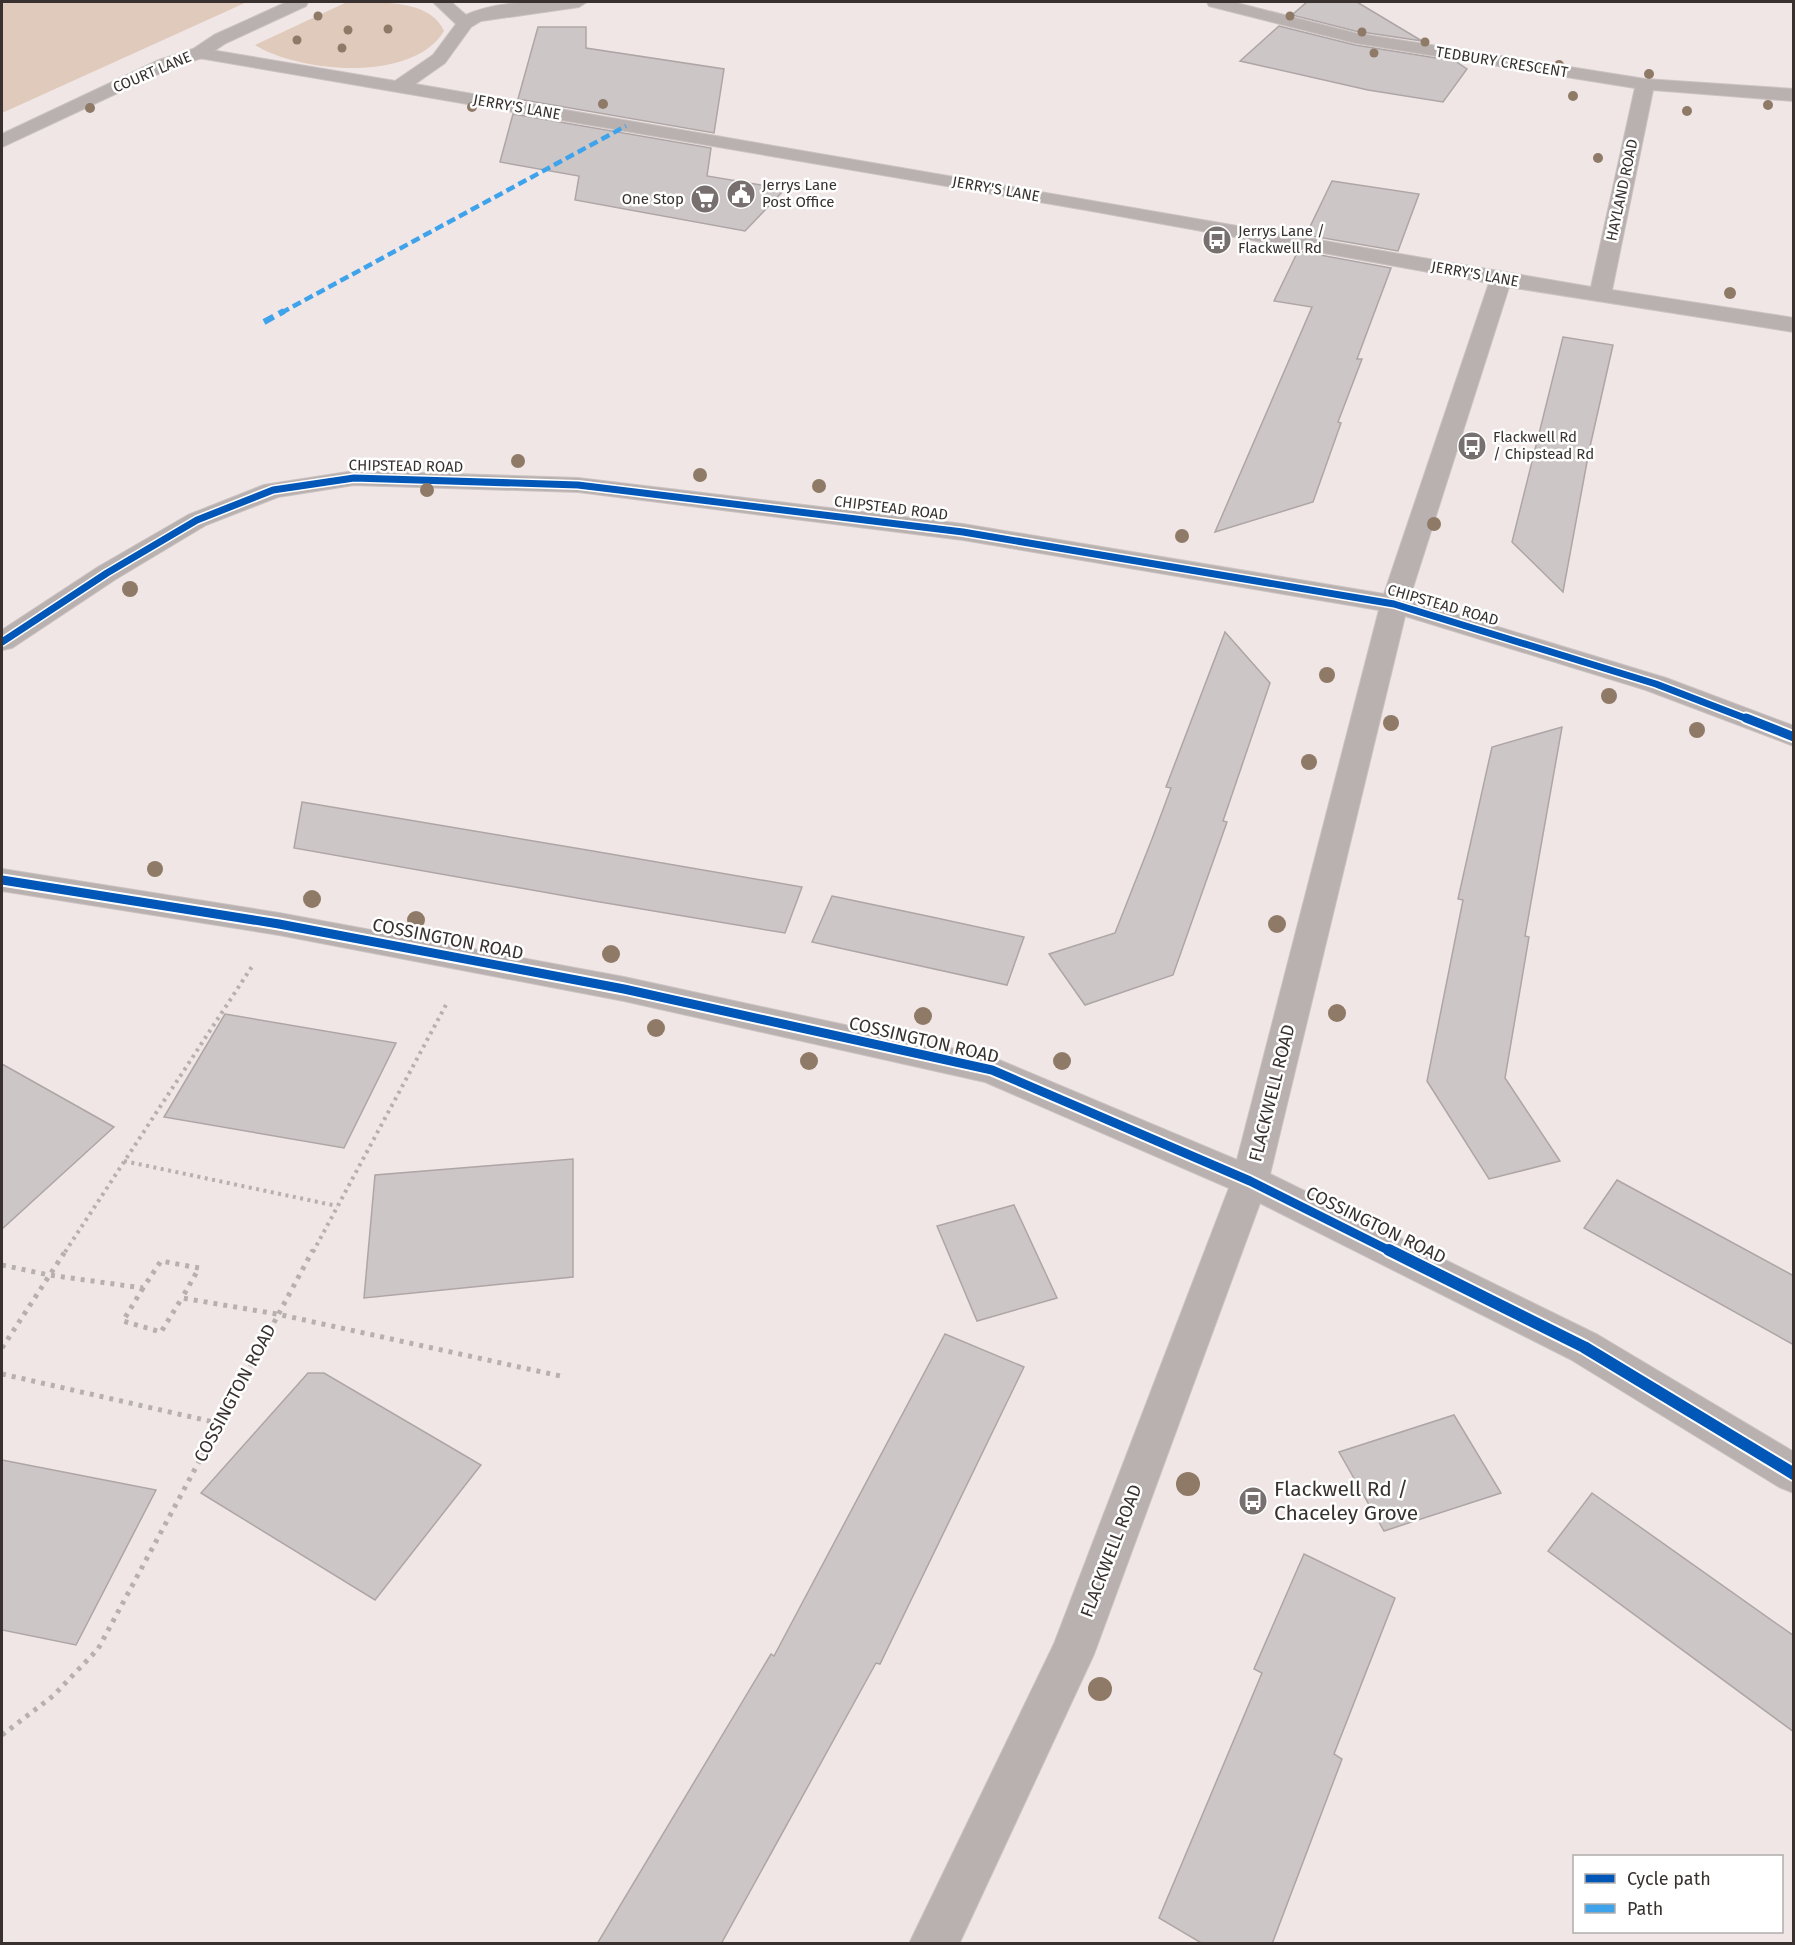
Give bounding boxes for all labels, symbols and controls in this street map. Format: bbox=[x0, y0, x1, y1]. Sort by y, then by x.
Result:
street label: TEDBURY CRESCENT bbox=[1435, 43, 1570, 81]
street label: COURT LANE bbox=[110, 47, 194, 97]
street label: JERRY'S LANE bbox=[472, 90, 562, 124]
street label: HAYLAND ROAD bbox=[1602, 137, 1642, 243]
street label: JERRY'S LANE bbox=[951, 172, 1041, 206]
place label: Jerrys Lane Post Office bbox=[762, 176, 837, 211]
public building icon: Jerrys Lane Post Office bbox=[725, 178, 757, 210]
supermarket icon: One Stop bbox=[689, 183, 721, 215]
place label: One Stop bbox=[622, 190, 684, 208]
place label: Jerrys Lane / Flackwell Rd bbox=[1238, 222, 1325, 257]
bus stop icon: Jerrys Lane / Flackwell Rd bbox=[1201, 224, 1233, 256]
street label: JERRY'S LANE bbox=[1430, 257, 1520, 291]
place label: Flackwell Rd / Chipstead Rd bbox=[1493, 428, 1594, 463]
bus stop icon: Flackwell Rd / Chipstead Rd bbox=[1456, 430, 1488, 462]
street label: CHIPSTEAD ROAD bbox=[348, 456, 464, 476]
street label: CHIPSTEAD ROAD bbox=[833, 492, 949, 524]
street label: CHIPSTEAD ROAD bbox=[1385, 581, 1501, 629]
street label: COSSINGTON ROAD bbox=[371, 914, 525, 964]
street label: COSSINGTON ROAD bbox=[847, 1012, 1001, 1068]
street label: FLACKWELL ROAD bbox=[1244, 1022, 1300, 1164]
street label: COSSINGTON ROAD bbox=[1302, 1182, 1450, 1268]
street label: COSSINGTON ROAD bbox=[189, 1320, 281, 1466]
place label: Flackwell Rd / Chaceley Grove bbox=[1274, 1476, 1418, 1526]
street label: FLACKWELL ROAD bbox=[1076, 1481, 1146, 1621]
bus stop icon: Flackwell Rd / Chaceley Grove bbox=[1237, 1485, 1269, 1517]
legend bbox=[1573, 1855, 1783, 1933]
text: Cycle path bbox=[1627, 1868, 1711, 1890]
text: Path bbox=[1627, 1898, 1663, 1920]

